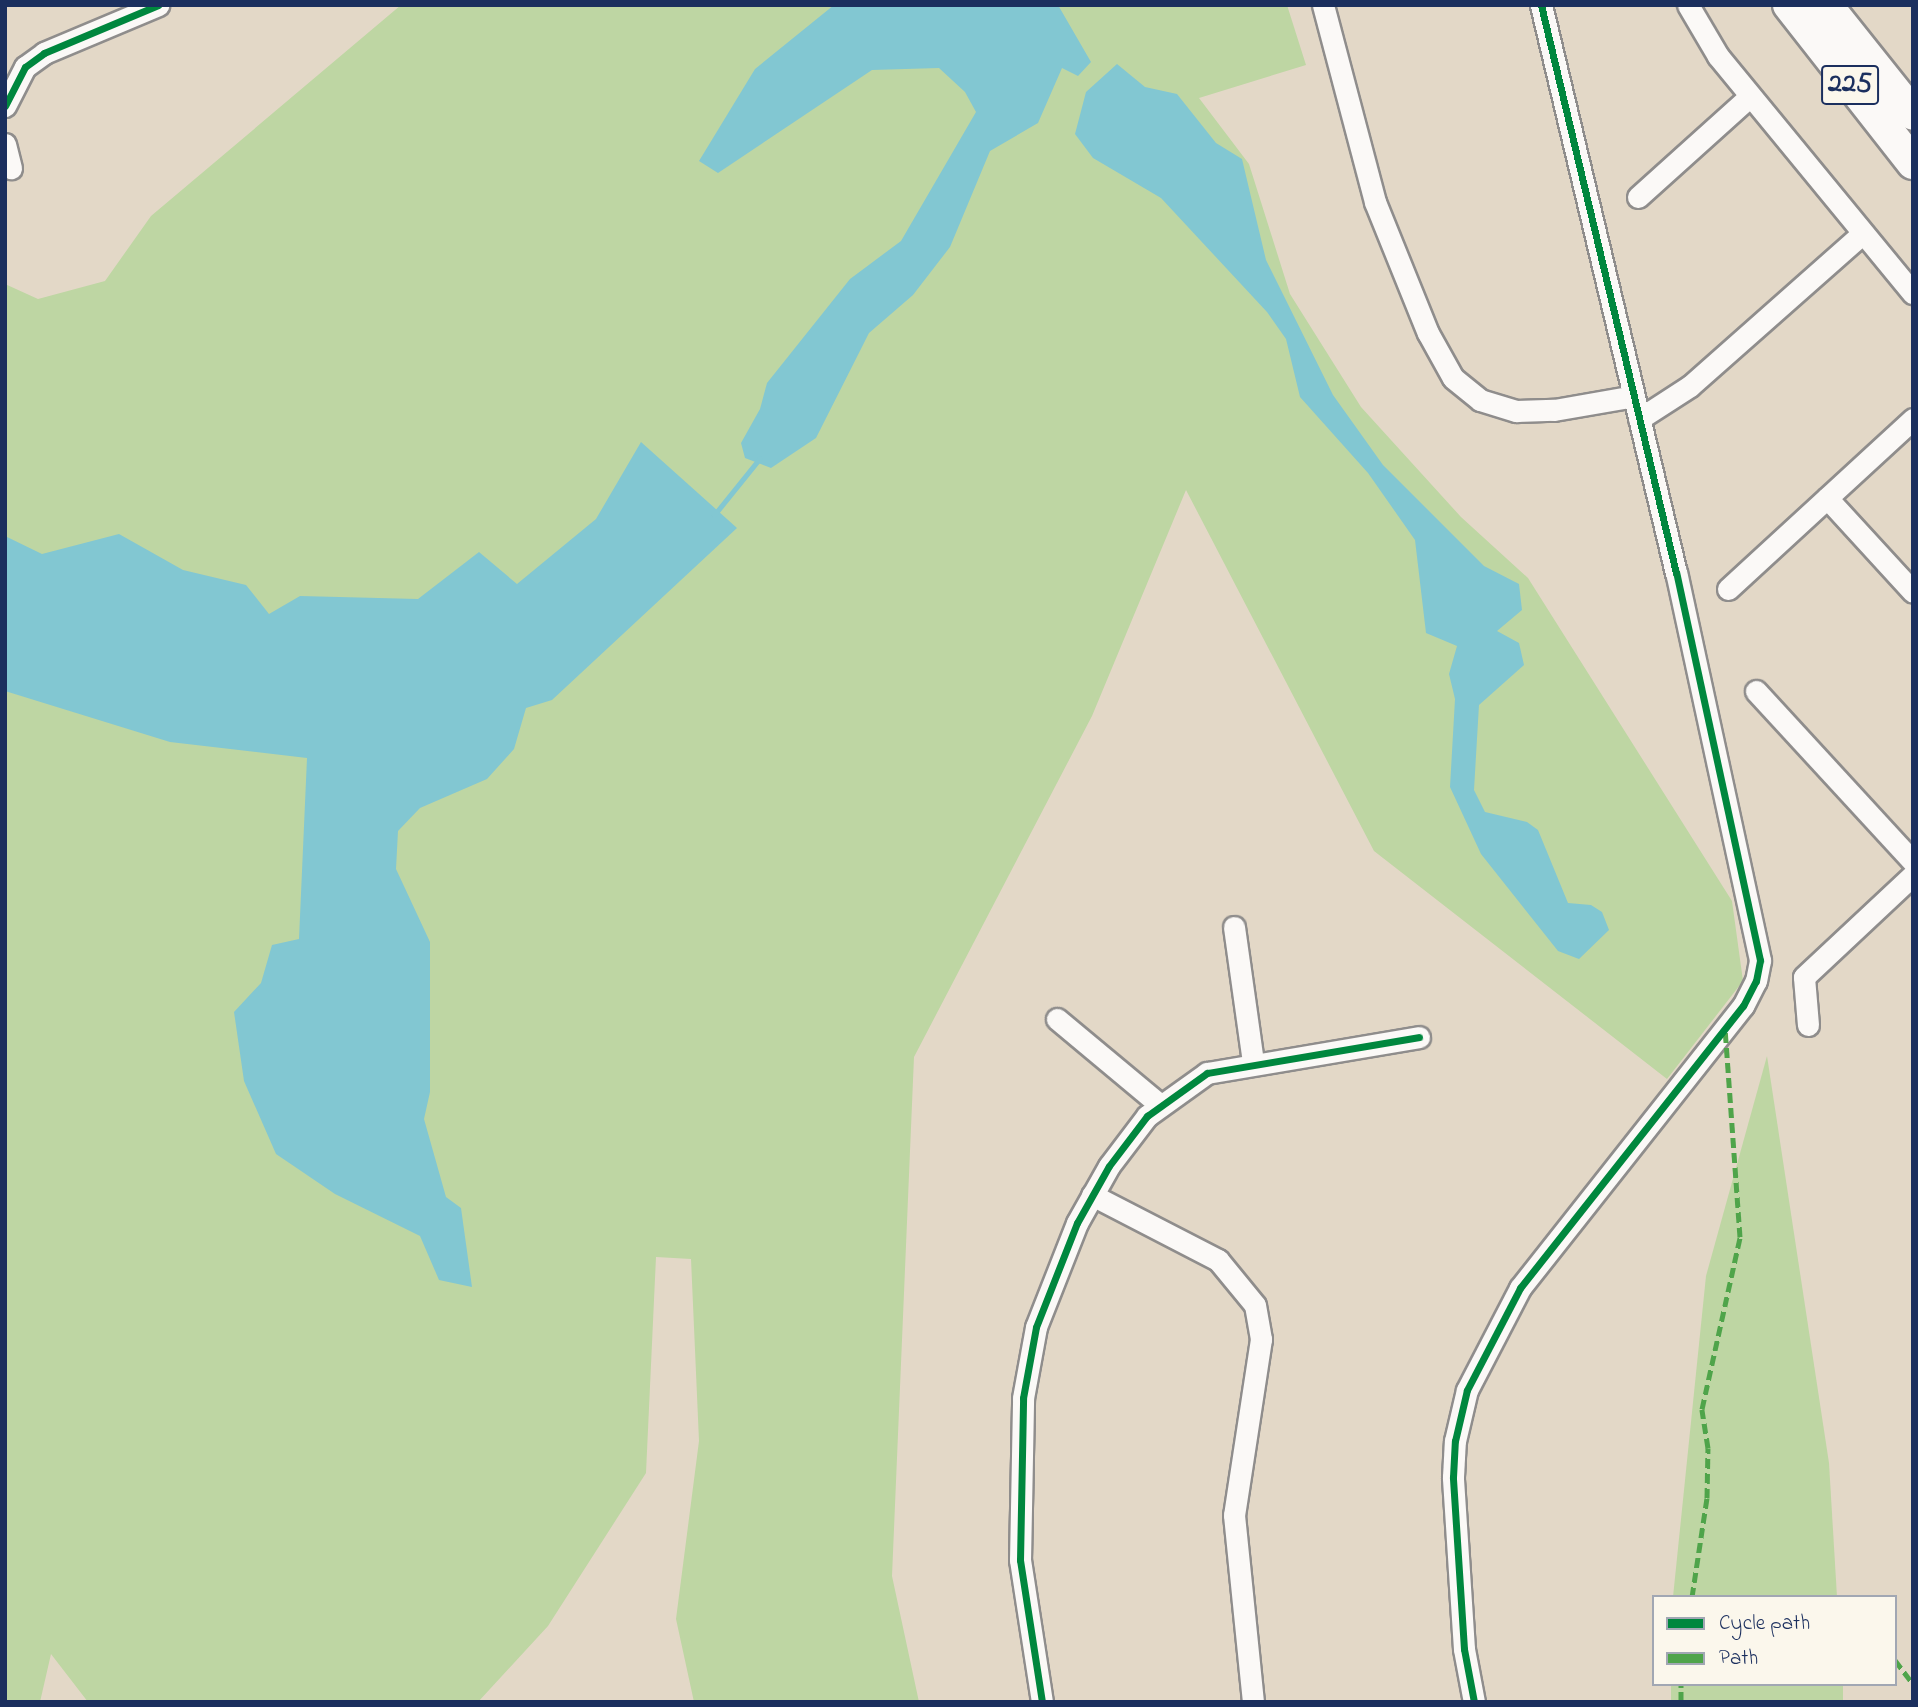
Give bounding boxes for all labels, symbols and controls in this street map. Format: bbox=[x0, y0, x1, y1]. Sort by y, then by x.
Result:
road number: 225 bbox=[1820, 60, 1880, 110]
legend bbox=[1652, 1595, 1897, 1686]
text: Cycle path bbox=[1719, 1609, 1810, 1639]
text: Path bbox=[1719, 1644, 1758, 1674]

